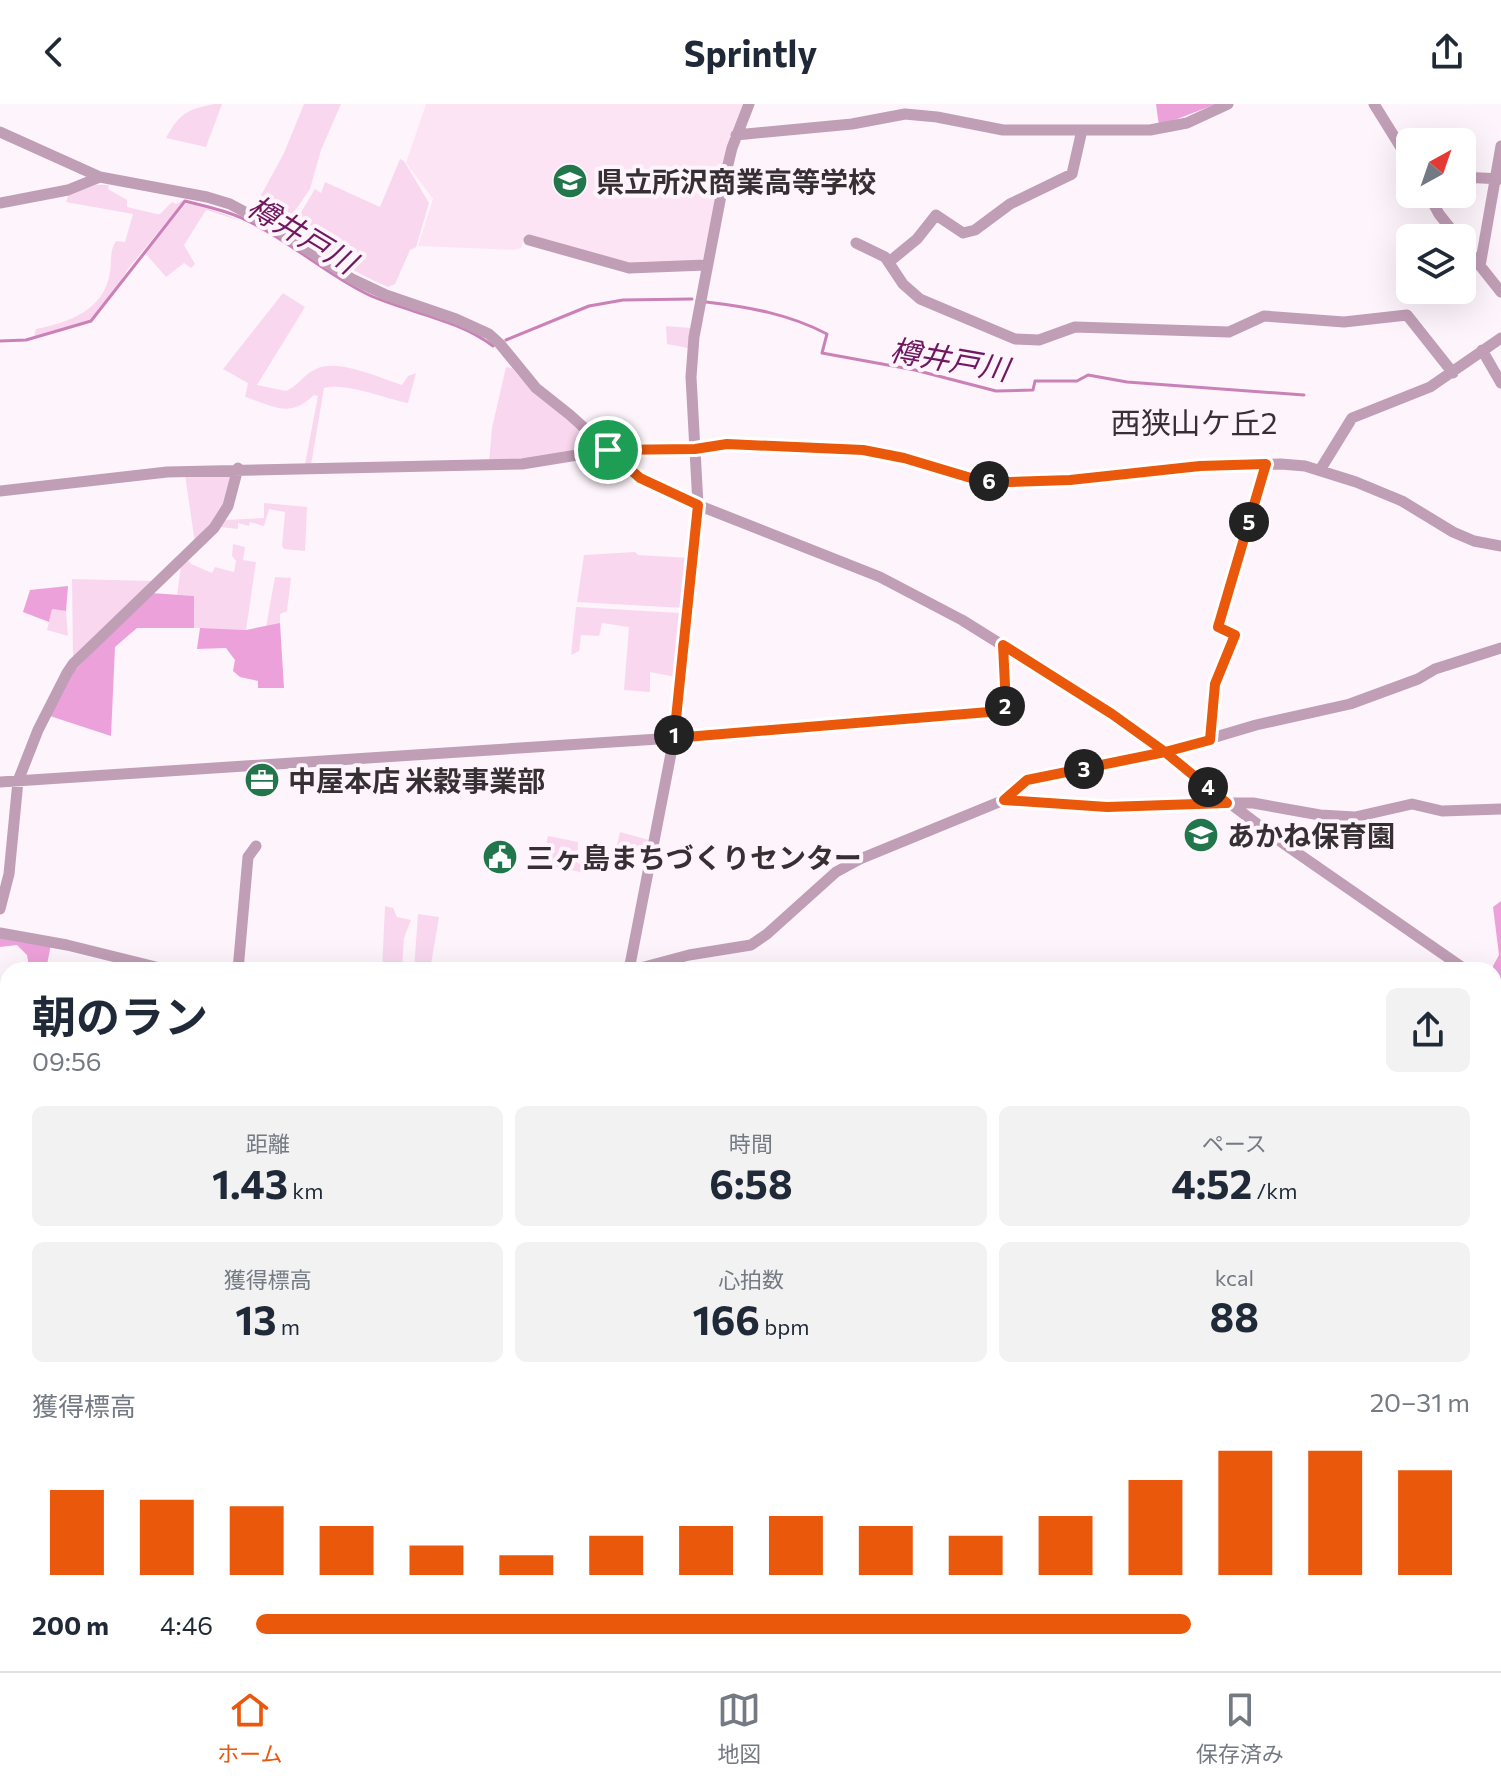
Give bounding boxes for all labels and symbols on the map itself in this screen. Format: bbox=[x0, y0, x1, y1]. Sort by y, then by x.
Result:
north arrow bbox=[1396, 128, 1476, 208]
school or university icon: 県立所沢商業高等学校 bbox=[551, 162, 589, 200]
place label: 県立所沢商業高等学校 bbox=[596, 164, 876, 198]
water label: 樽井戸川 bbox=[242, 186, 367, 281]
water label: 樽井戸川 bbox=[888, 329, 1015, 387]
district label: 西狭山ケ丘2 bbox=[1111, 403, 1277, 440]
pin bbox=[574, 416, 642, 484]
pin: 6 bbox=[969, 461, 1009, 501]
pin: 5 bbox=[1229, 502, 1269, 542]
pin: 2 bbox=[985, 686, 1025, 726]
pin: 1 bbox=[654, 715, 694, 755]
pin: 3 bbox=[1064, 749, 1104, 789]
office icon: 中屋本店 米穀事業部 bbox=[243, 761, 281, 799]
place label: 中屋本店 米穀事業部 bbox=[288, 763, 545, 797]
pin: 4 bbox=[1188, 767, 1228, 807]
school or university icon: あかね保育園 bbox=[1182, 816, 1220, 854]
place label: あかね保育園 bbox=[1227, 818, 1395, 852]
public building icon: 三ヶ島まちづくりセンター bbox=[481, 838, 519, 876]
place label: 三ヶ島まちづくりセンター bbox=[526, 840, 862, 874]

